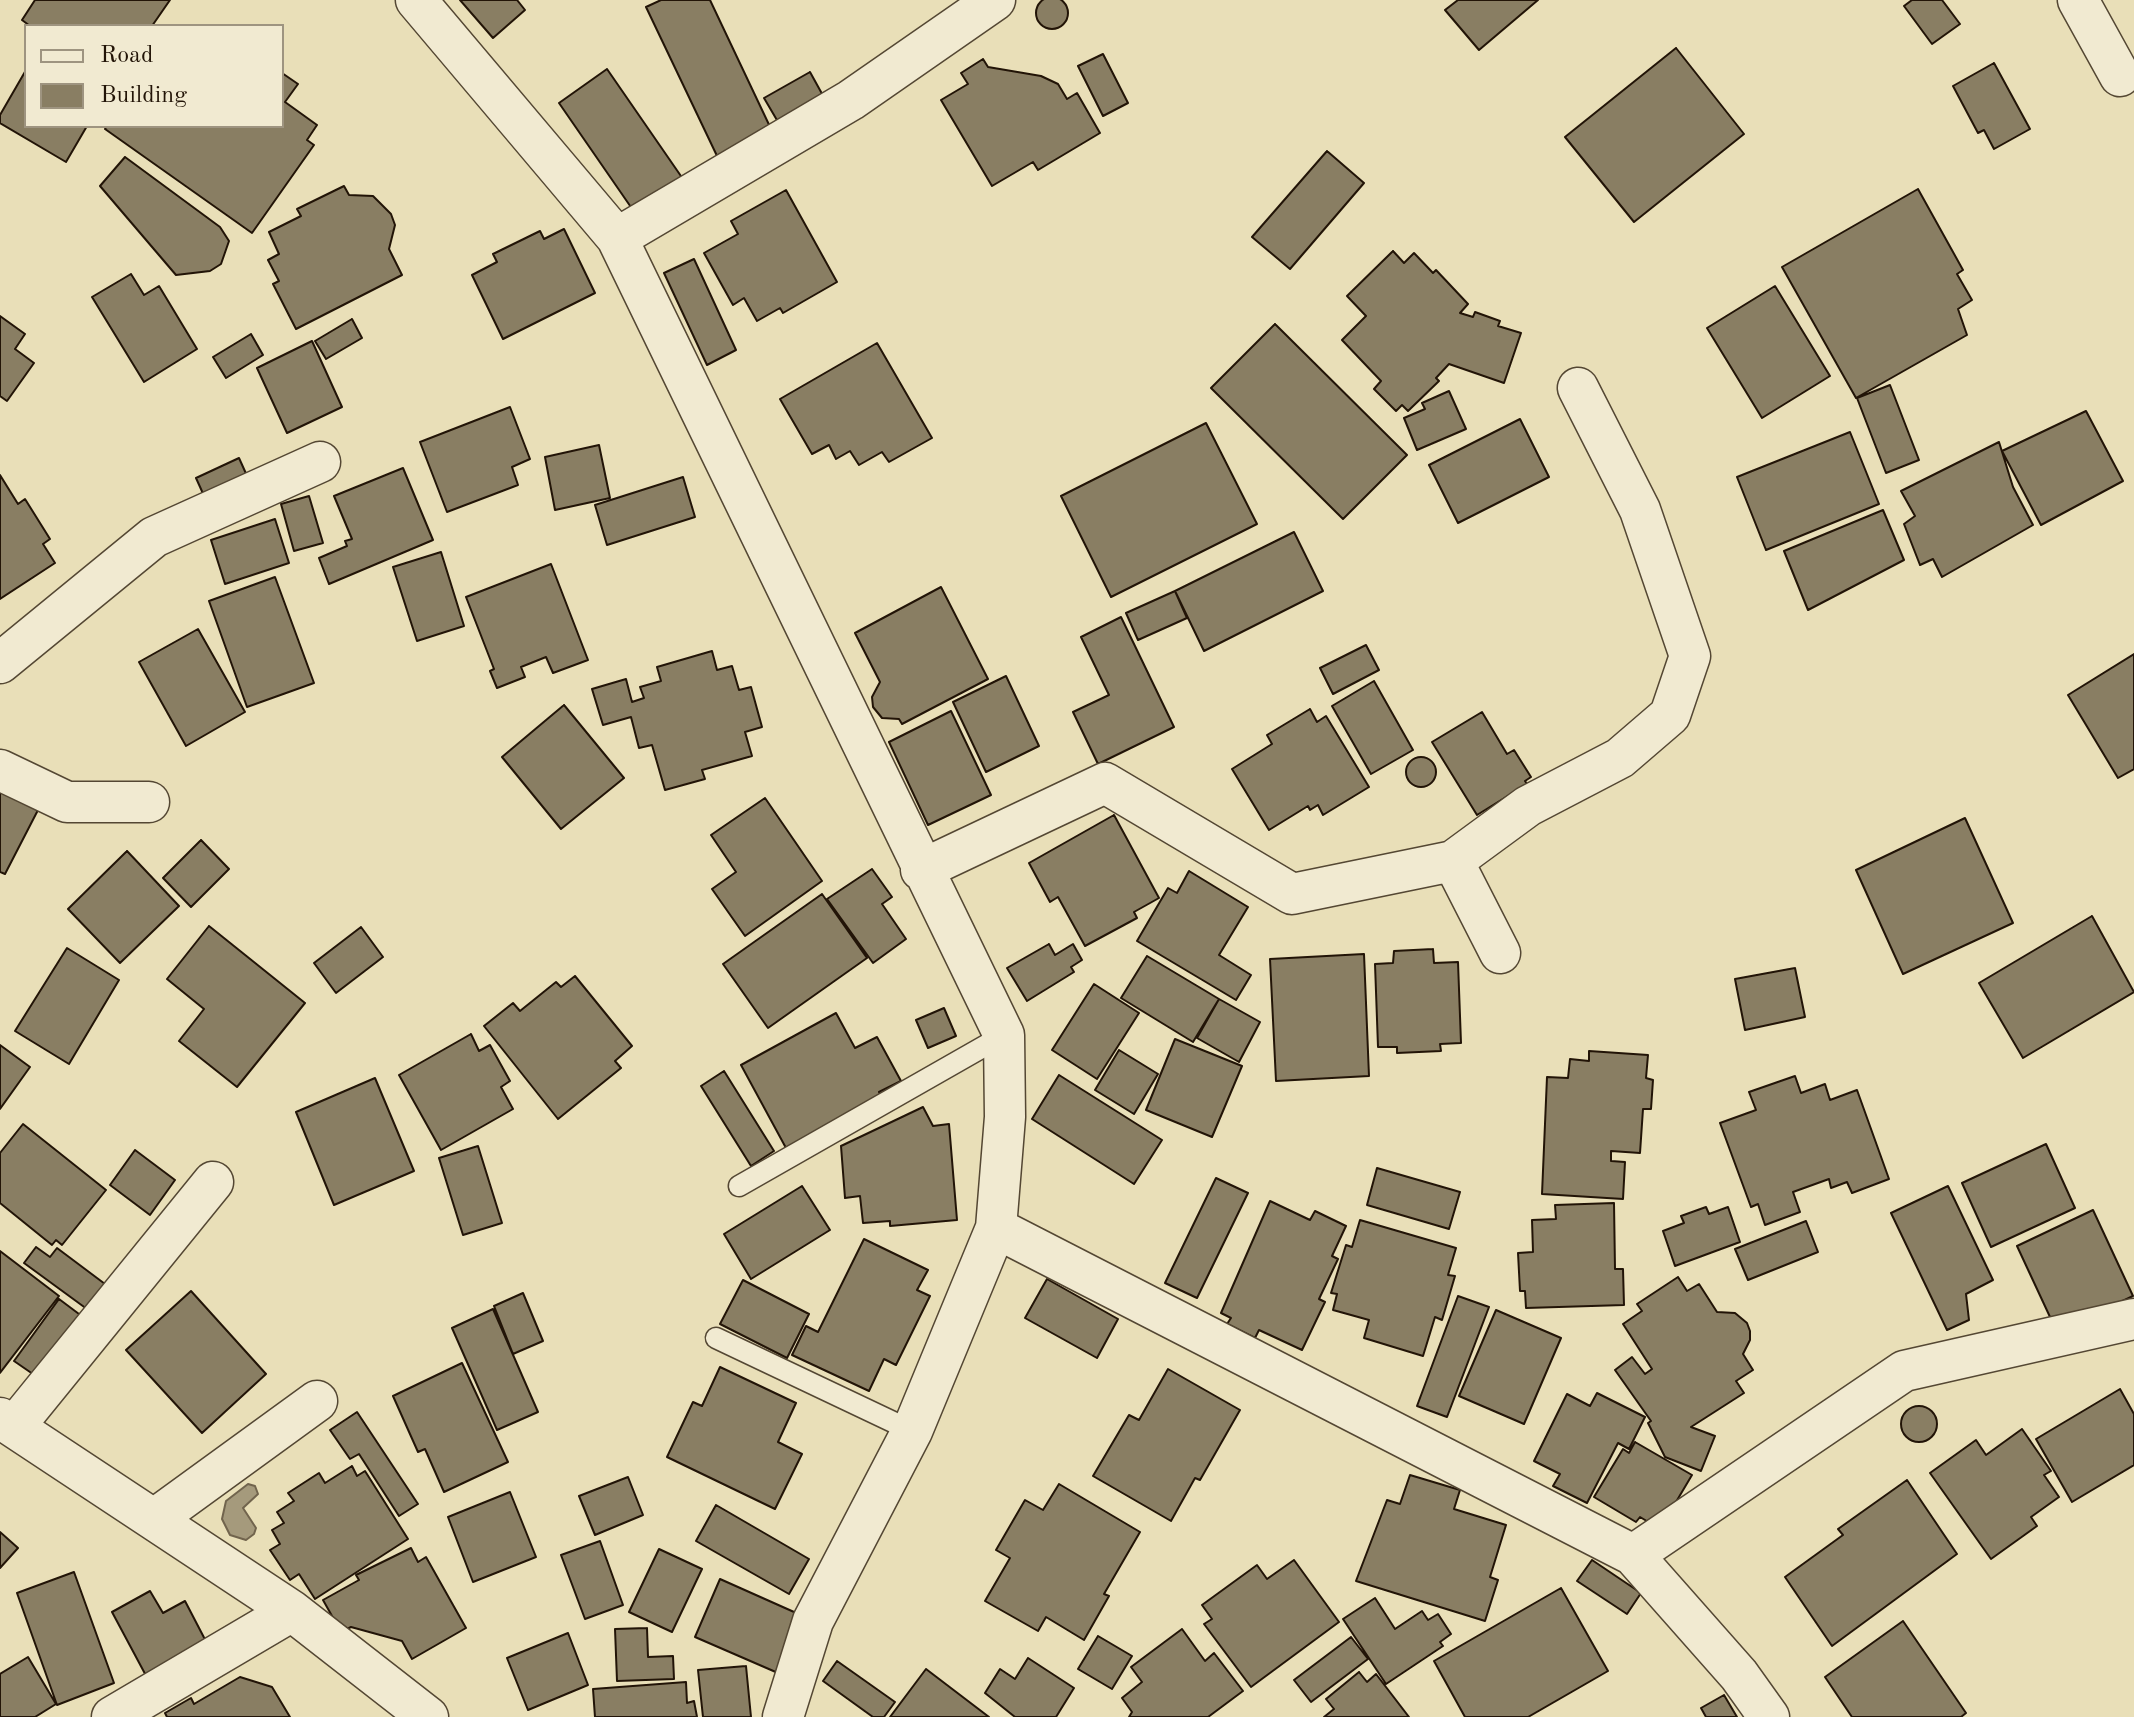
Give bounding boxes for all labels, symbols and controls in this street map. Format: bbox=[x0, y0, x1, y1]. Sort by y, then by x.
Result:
legend bbox=[24, 24, 284, 128]
text: Road bbox=[100, 44, 153, 68]
text: Building bbox=[100, 84, 187, 108]

